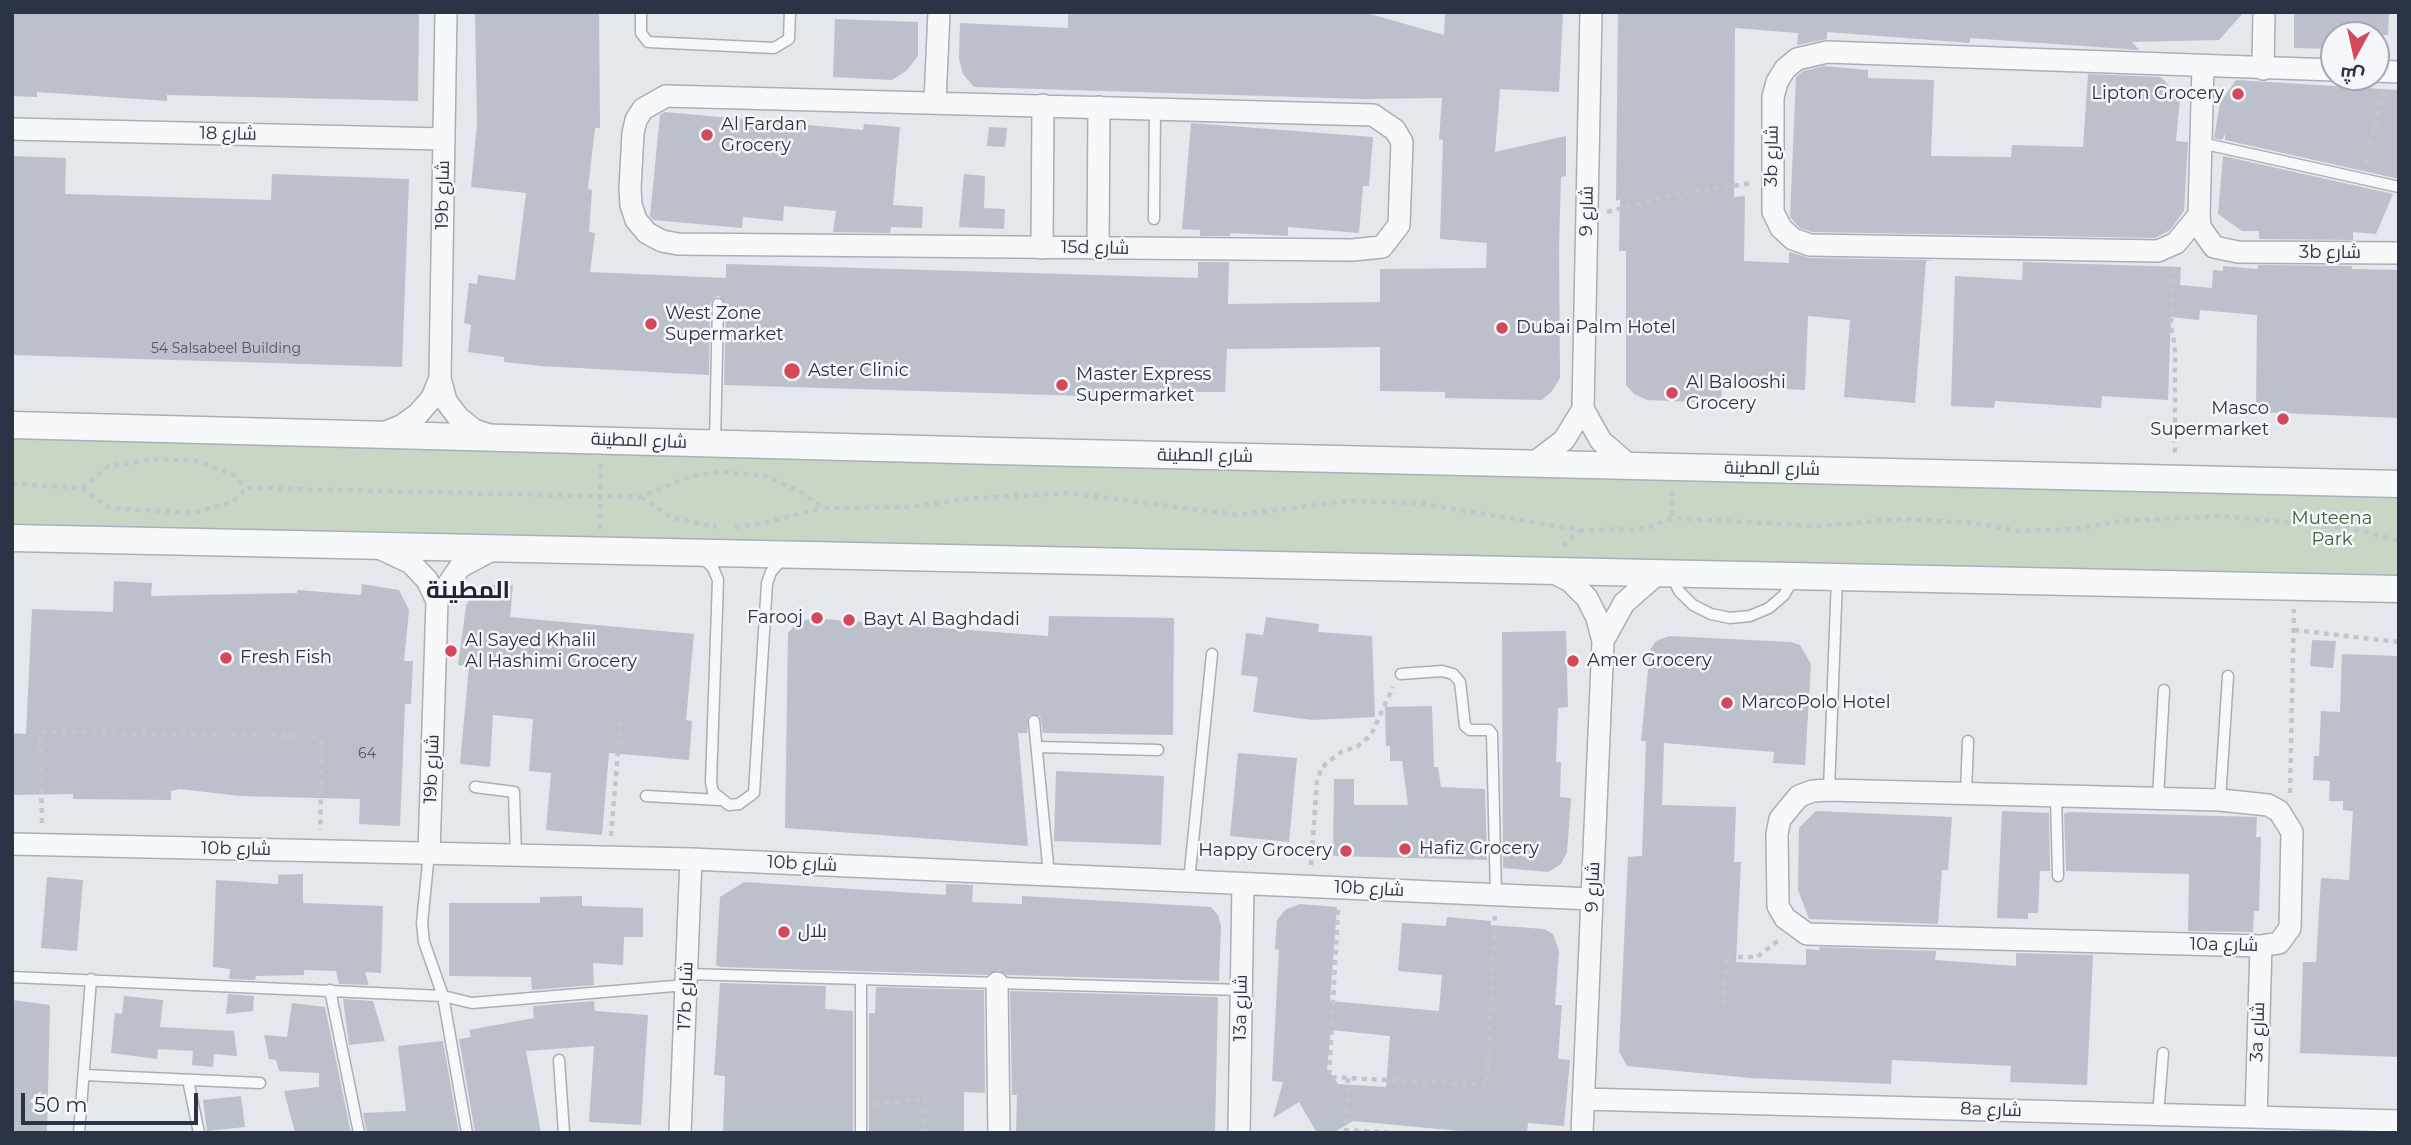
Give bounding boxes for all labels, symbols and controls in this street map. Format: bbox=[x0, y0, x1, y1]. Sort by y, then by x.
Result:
north arrow bbox=[2320, 21, 2390, 91]
text: ش bbox=[2339, 62, 2366, 88]
place label: Lipton Grocery bbox=[2091, 83, 2224, 105]
marker: Lipton Grocery bbox=[2230, 86, 2246, 102]
place label: Al Fardan Grocery bbox=[721, 114, 807, 156]
street label: شارع 18 bbox=[199, 123, 257, 145]
street label: 3b شارع bbox=[1761, 125, 1783, 187]
marker: Al Fardan Grocery bbox=[699, 127, 715, 143]
street label: 19b شارع bbox=[432, 160, 454, 230]
street label: شارع 9 bbox=[1576, 186, 1598, 236]
street label: 15d شارع bbox=[1061, 237, 1129, 259]
street label: 3b شارع bbox=[2299, 242, 2361, 264]
place label: West Zone Supermarket bbox=[665, 303, 784, 346]
marker: West Zone Supermarket bbox=[643, 316, 659, 332]
place label: Dubai Palm Hotel bbox=[1516, 317, 1676, 339]
marker: Dubai Palm Hotel bbox=[1494, 320, 1510, 336]
house number: 54 Salsabeel Building bbox=[151, 341, 301, 357]
place label: Aster Clinic bbox=[808, 360, 909, 382]
marker: Aster Clinic bbox=[782, 361, 802, 381]
place label: Master Express Supermarket bbox=[1076, 364, 1211, 406]
place label: Al Balooshi Grocery bbox=[1686, 372, 1786, 414]
marker: Master Express Supermarket bbox=[1054, 377, 1070, 393]
marker: Al Balooshi Grocery bbox=[1664, 385, 1680, 401]
place label: Masco Supermarket bbox=[2150, 398, 2269, 440]
marker: Masco Supermarket bbox=[2275, 411, 2291, 427]
street label: شارع المطينة bbox=[591, 429, 687, 453]
street label: شارع المطينة bbox=[1157, 444, 1253, 468]
street label: شارع المطينة bbox=[1724, 457, 1820, 481]
park label: Muteena Park bbox=[2292, 508, 2372, 550]
district label: المطينة bbox=[426, 577, 510, 605]
place label: Farooj bbox=[747, 607, 803, 629]
place label: Bayt Al Baghdadi bbox=[863, 609, 1020, 631]
marker: Farooj bbox=[809, 610, 825, 626]
marker: Bayt Al Baghdadi bbox=[841, 612, 857, 628]
place label: Al Sayed Khalil Al Hashimi Grocery bbox=[465, 630, 637, 672]
marker: Al Sayed Khalil Al Hashimi Grocery bbox=[443, 643, 459, 659]
place label: Fresh Fish bbox=[240, 647, 332, 669]
marker: Fresh Fish bbox=[218, 650, 234, 666]
place label: Amer Grocery bbox=[1587, 650, 1712, 672]
marker: Amer Grocery bbox=[1565, 653, 1581, 669]
place label: MarcoPolo Hotel bbox=[1741, 692, 1890, 714]
marker: MarcoPolo Hotel bbox=[1719, 695, 1735, 711]
street label: 19b شارع bbox=[420, 734, 444, 804]
house number: 64 bbox=[358, 746, 376, 762]
street label: 10b شارع bbox=[201, 838, 271, 860]
place label: Hafiz Grocery bbox=[1419, 838, 1539, 860]
place label: Happy Grocery bbox=[1198, 840, 1332, 862]
marker: Hafiz Grocery bbox=[1397, 841, 1413, 857]
marker: Happy Grocery bbox=[1338, 843, 1354, 859]
street label: 10b شارع bbox=[766, 851, 838, 877]
street label: شارع 9 bbox=[1581, 861, 1605, 913]
street label: 10b شارع bbox=[1333, 876, 1405, 902]
place label: بلال bbox=[798, 921, 827, 943]
marker: بلال bbox=[776, 924, 792, 940]
street label: 10a شارع bbox=[2190, 934, 2258, 956]
street label: 17b شارع bbox=[674, 961, 698, 1031]
street label: 13a شارع bbox=[1230, 974, 1252, 1042]
street label: 3a شارع bbox=[2246, 1001, 2270, 1063]
scale bar bbox=[24, 1078, 201, 1122]
text: 50 m bbox=[34, 1092, 88, 1117]
street label: 8a شارع bbox=[1960, 1098, 2022, 1122]

